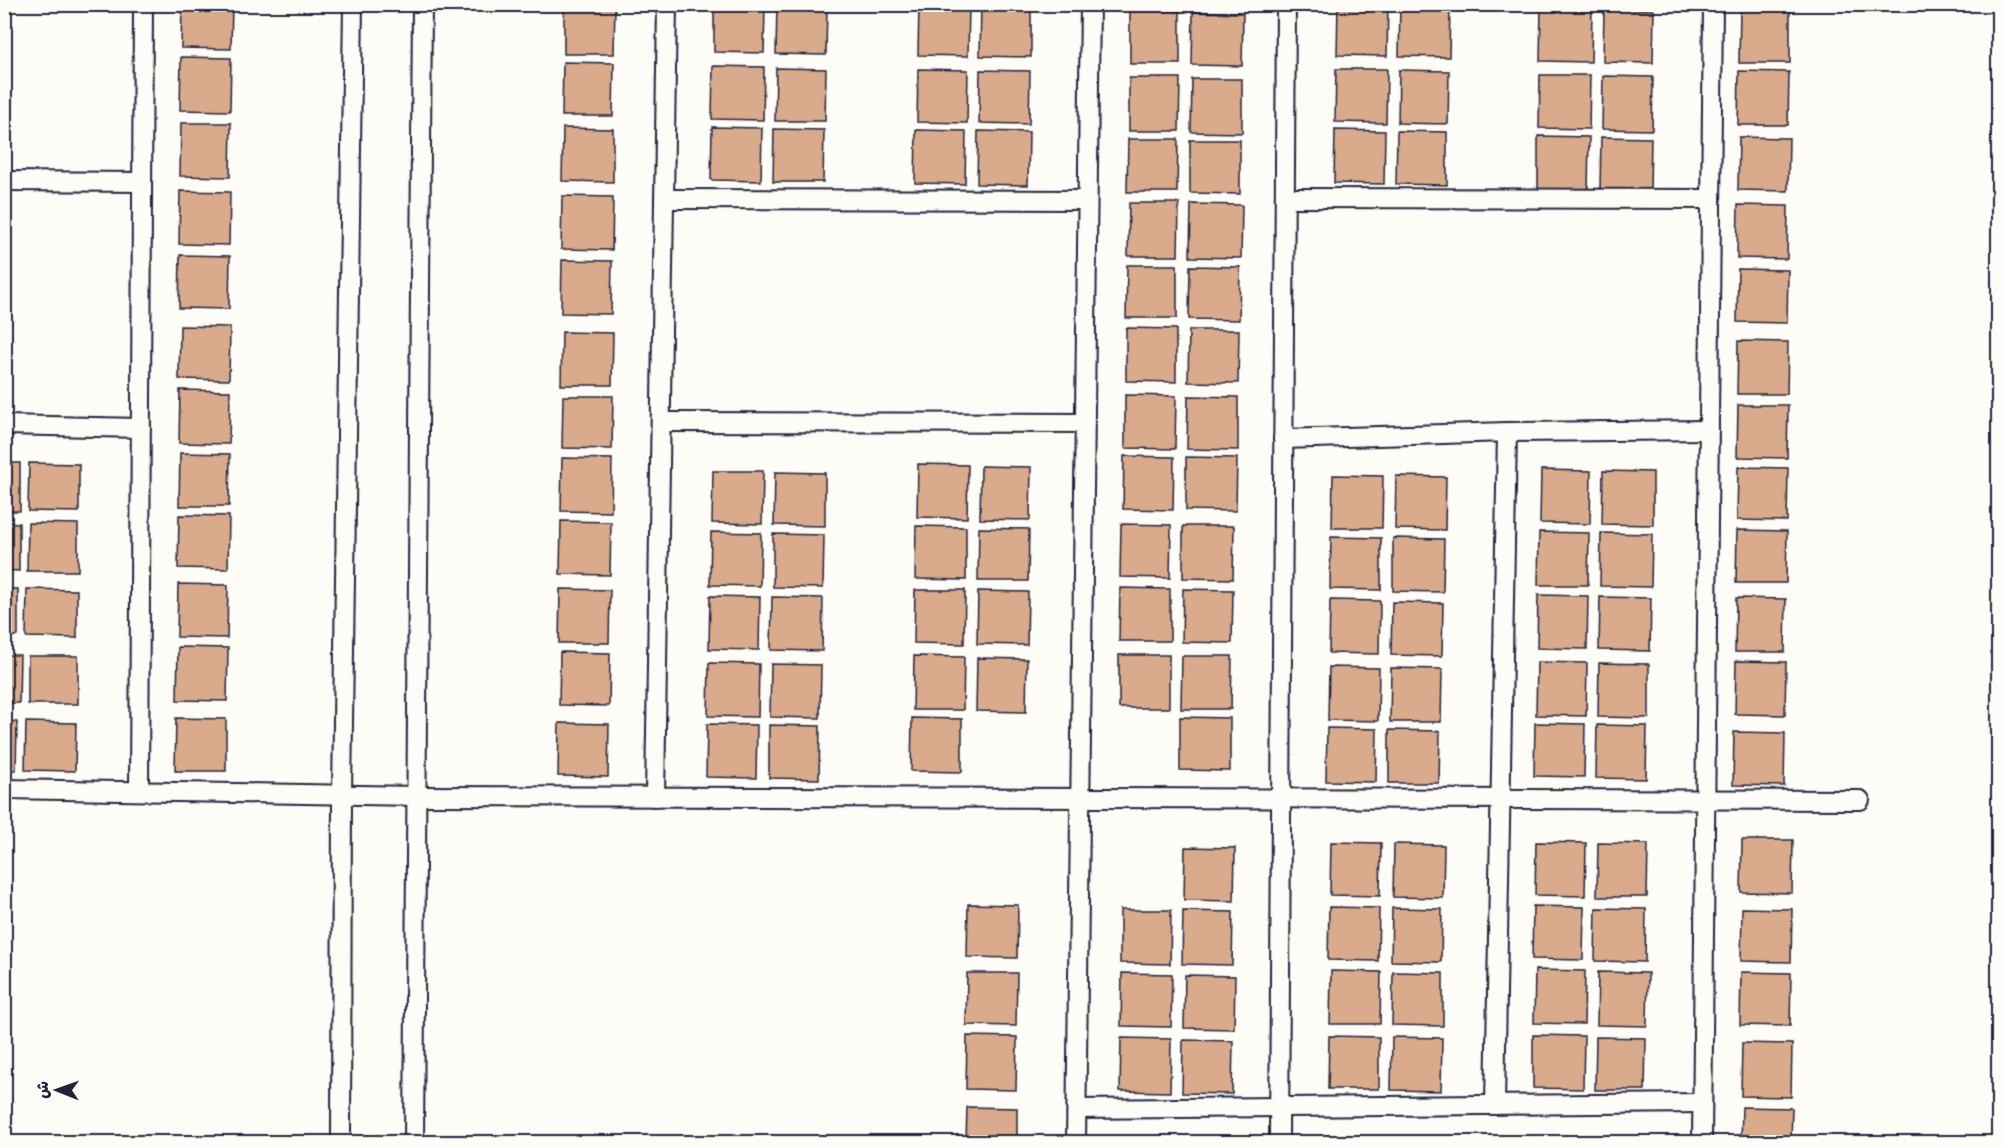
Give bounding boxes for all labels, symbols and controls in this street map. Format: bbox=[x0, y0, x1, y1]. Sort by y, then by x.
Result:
north arrow bbox=[27, 1060, 87, 1120]
text: ش bbox=[33, 1081, 54, 1099]

